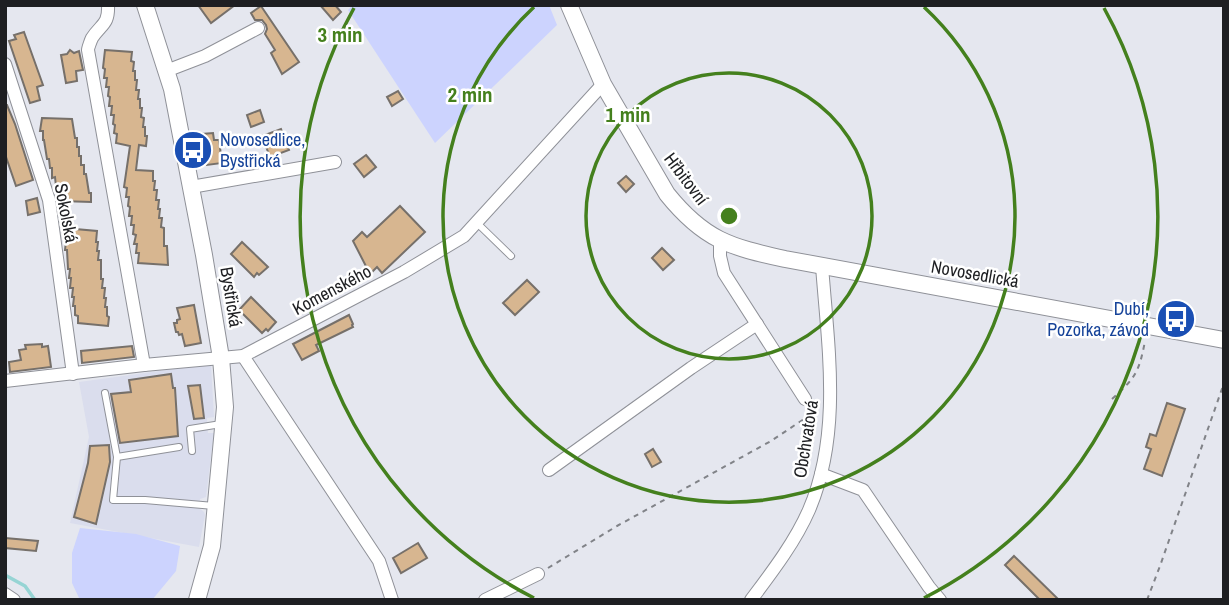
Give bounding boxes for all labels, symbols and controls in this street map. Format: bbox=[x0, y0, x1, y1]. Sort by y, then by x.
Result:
text: 3 min bbox=[318, 20, 362, 49]
text: 2 min bbox=[448, 80, 492, 109]
text: 1 min bbox=[606, 100, 650, 129]
place label: Novosedlice, Bystřická bbox=[220, 127, 305, 173]
bus stop icon: Novosedlice, Bystřická bbox=[172, 129, 214, 171]
street label: Hřbitovní bbox=[658, 147, 715, 211]
street label: Sokolská bbox=[49, 181, 84, 245]
centre of rings bbox=[717, 204, 741, 228]
street label: Novosedlická bbox=[929, 254, 1021, 294]
street label: Komenského bbox=[288, 258, 376, 321]
street label: Bystřická bbox=[214, 265, 249, 329]
place label: Dubí, Pozorka, závod bbox=[1047, 296, 1149, 342]
bus stop icon: Dubí, Pozorka, závod bbox=[1155, 298, 1197, 340]
street label: Obchvatová bbox=[787, 398, 824, 480]

